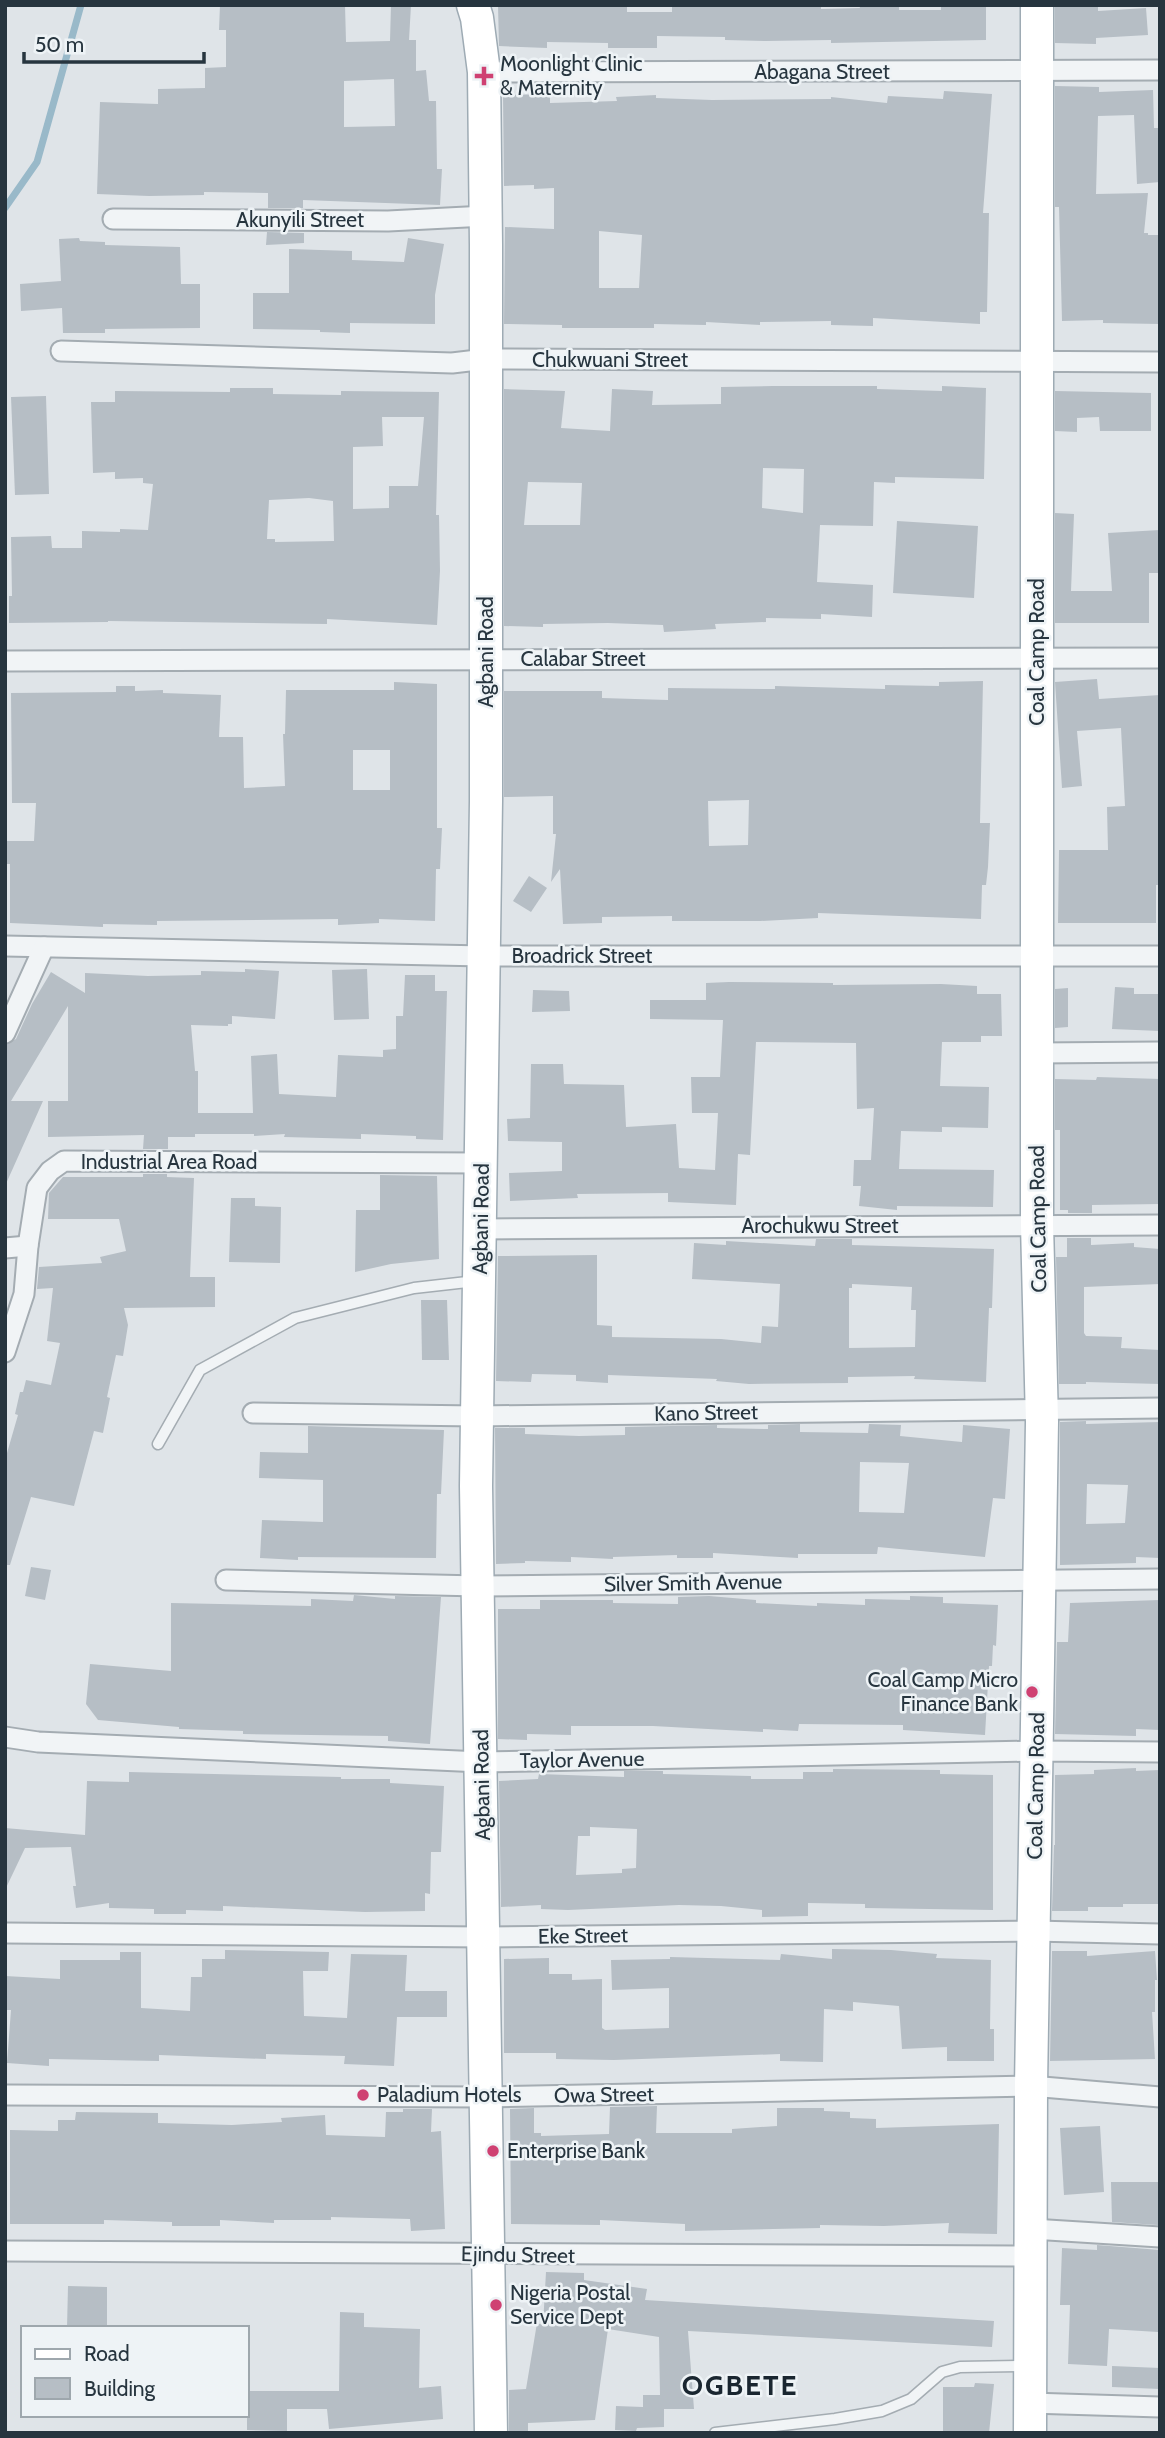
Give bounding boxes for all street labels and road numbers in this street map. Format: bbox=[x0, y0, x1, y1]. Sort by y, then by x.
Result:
street label: Abagana Street bbox=[754, 59, 890, 84]
street label: Akunyili Street bbox=[236, 207, 364, 232]
street label: Chukwuani Street bbox=[532, 347, 688, 372]
street label: Coal Camp Road bbox=[1024, 578, 1049, 726]
street label: Agbani Road bbox=[473, 596, 498, 708]
street label: Calabar Street bbox=[520, 646, 646, 671]
street label: Broadrick Street bbox=[512, 943, 652, 968]
street label: Coal Camp Road bbox=[1024, 1145, 1051, 1293]
street label: Industrial Area Road bbox=[81, 1149, 257, 1174]
street label: Agbani Road bbox=[467, 1163, 494, 1275]
street label: Arochukwu Street bbox=[741, 1213, 899, 1238]
street label: Kano Street bbox=[654, 1399, 758, 1426]
street label: Silver Smith Avenue bbox=[604, 1568, 783, 1597]
street label: Coal Camp Road bbox=[1022, 1712, 1049, 1860]
street label: Agbani Road bbox=[468, 1729, 495, 1841]
street label: Taylor Avenue bbox=[520, 1746, 645, 1773]
street label: Eke Street bbox=[538, 1922, 628, 1949]
street label: Owa Street bbox=[554, 2081, 654, 2108]
street label: Ejindu Street bbox=[461, 2241, 575, 2269]

